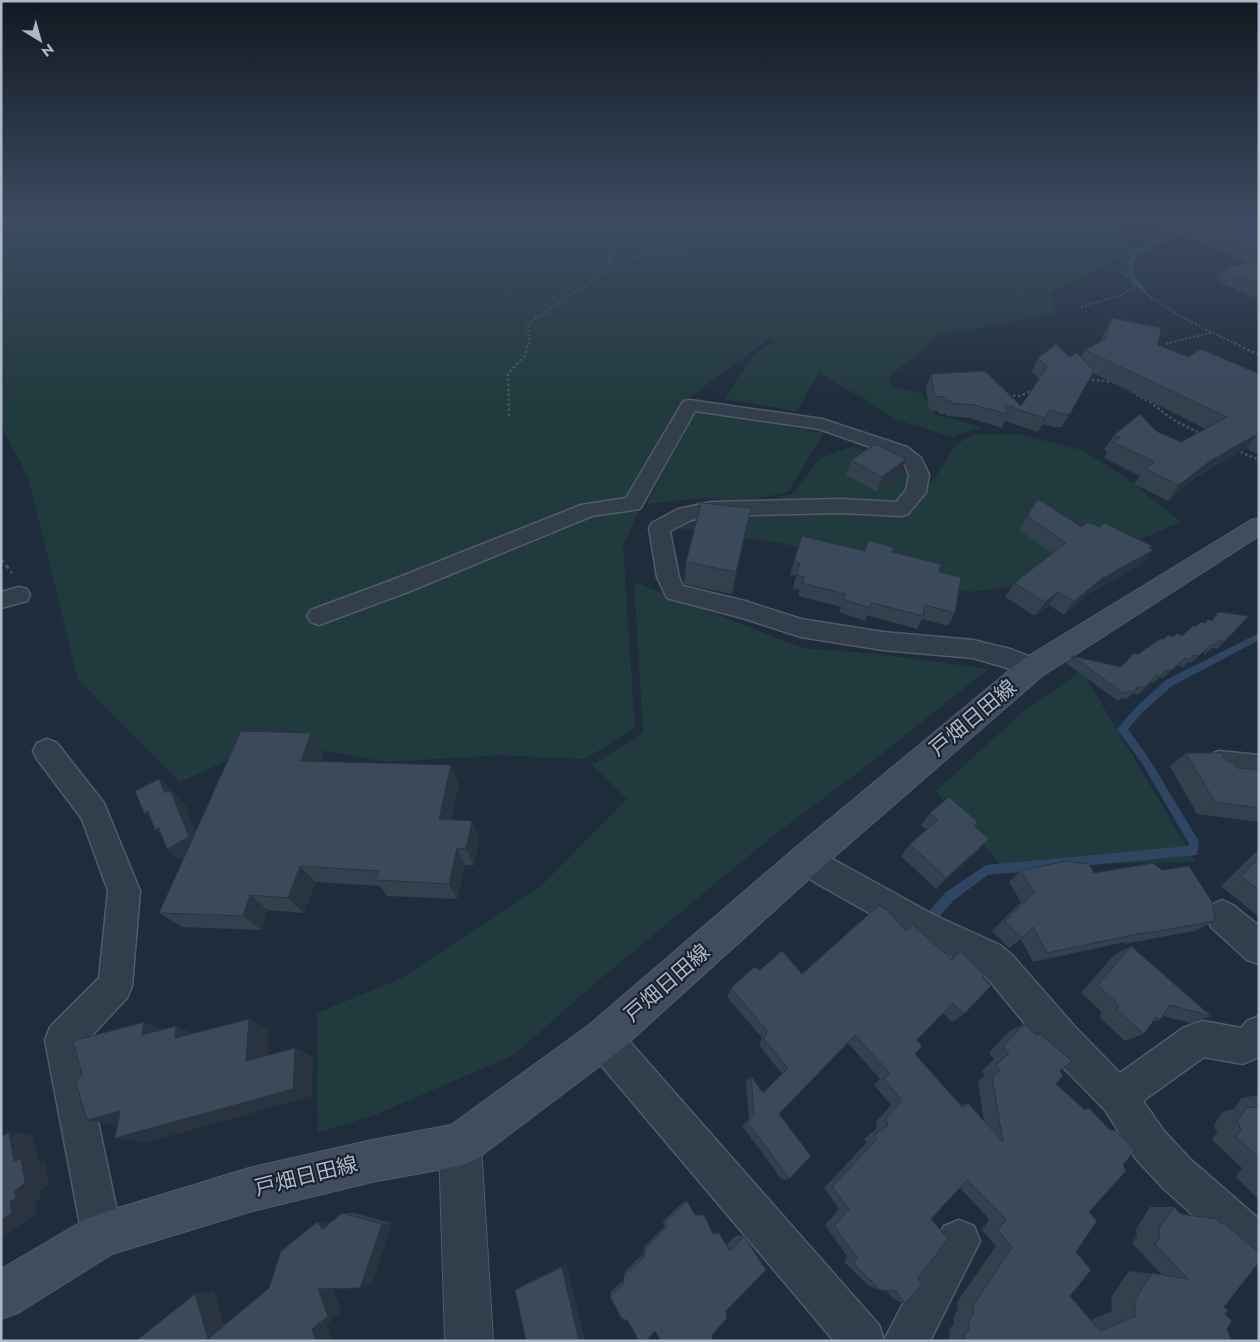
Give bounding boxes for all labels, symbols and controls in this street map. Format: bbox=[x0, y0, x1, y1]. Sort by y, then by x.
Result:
north arrow bbox=[15, 15, 65, 65]
text: N bbox=[37, 39, 58, 62]
street label: 戸畑日田線 bbox=[923, 673, 1023, 763]
street label: 戸畑日田線 bbox=[618, 937, 716, 1029]
street label: 戸畑日田線 bbox=[251, 1149, 361, 1203]

